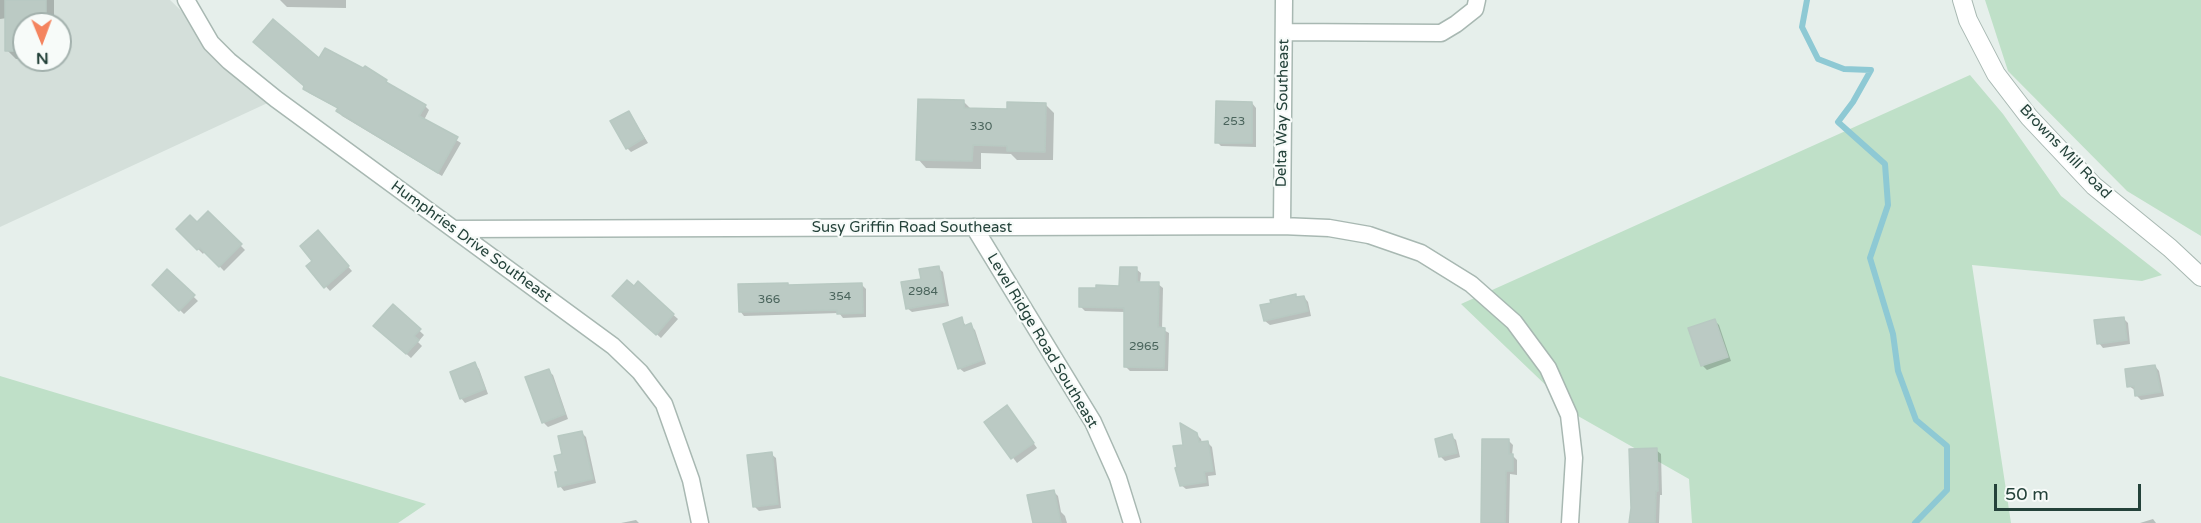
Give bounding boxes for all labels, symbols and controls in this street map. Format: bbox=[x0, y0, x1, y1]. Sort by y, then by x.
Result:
north arrow bbox=[12, 12, 72, 72]
street label: Delta Way Southeast bbox=[1273, 39, 1293, 187]
text: N bbox=[36, 48, 49, 68]
street label: Browns Mill Road bbox=[2015, 101, 2115, 203]
house number: 253 bbox=[1223, 115, 1245, 129]
house number: 330 bbox=[970, 120, 992, 134]
street label: Humphries Drive Southeast bbox=[387, 177, 555, 307]
street label: Susy Griffin Road Southeast bbox=[812, 219, 1012, 237]
street label: Level Ridge Road Southeast bbox=[983, 250, 1101, 432]
house number: 2984 bbox=[908, 285, 938, 299]
house number: 354 bbox=[829, 290, 851, 304]
house number: 366 bbox=[758, 293, 780, 307]
house number: 2965 bbox=[1129, 340, 1159, 354]
scale bar bbox=[1997, 472, 2144, 510]
text: 50 m bbox=[2005, 483, 2049, 505]

